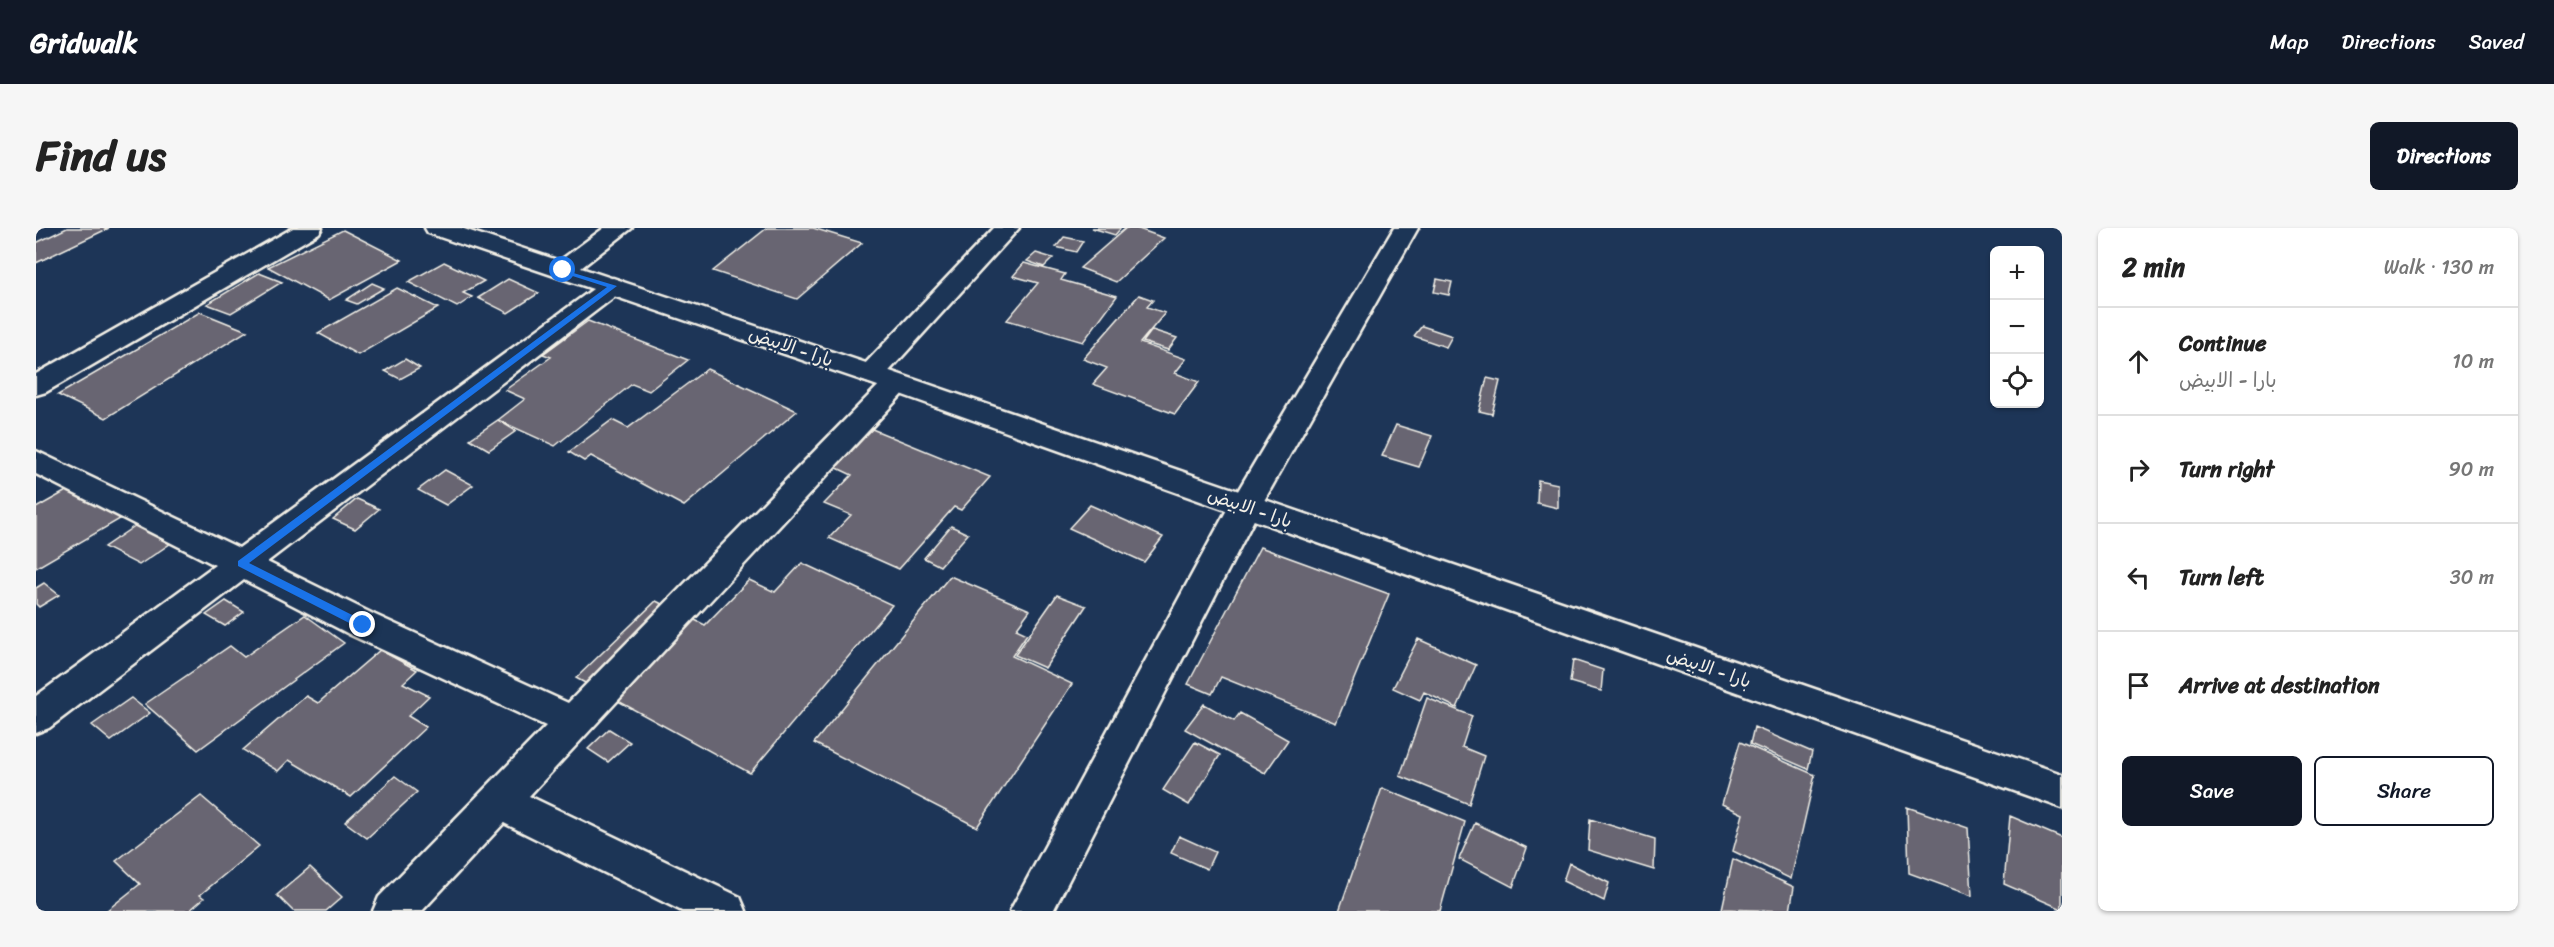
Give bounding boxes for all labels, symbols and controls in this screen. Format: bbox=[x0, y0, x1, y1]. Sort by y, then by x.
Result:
text: Gridwalk bbox=[30, 18, 138, 67]
text: Map bbox=[2270, 23, 2308, 61]
text: Directions bbox=[2341, 23, 2436, 61]
text: Saved bbox=[2469, 23, 2524, 61]
text: Find us bbox=[36, 119, 166, 193]
button: Directions bbox=[2370, 122, 2518, 190]
text: 2 min bbox=[2122, 244, 2185, 290]
map controls bbox=[1990, 246, 2044, 408]
button: + bbox=[1990, 246, 2044, 300]
text: Walk · 130 m bbox=[2384, 250, 2494, 285]
route start bbox=[549, 256, 575, 282]
button: − bbox=[1990, 300, 2044, 354]
street label: بارا - الابيض bbox=[744, 318, 838, 376]
text: Continue bbox=[2179, 324, 2267, 363]
text: 10 m bbox=[2452, 344, 2494, 379]
icon: ahead bbox=[2122, 345, 2155, 378]
button: locate bbox=[1990, 354, 2044, 408]
text: بارا - الابيض bbox=[2179, 363, 2277, 398]
text: Turn right bbox=[2179, 450, 2274, 489]
text: 90 m bbox=[2449, 452, 2494, 487]
icon: right bbox=[2122, 453, 2155, 486]
street label: بارا - الابيض bbox=[1203, 479, 1297, 537]
text: Turn left bbox=[2179, 558, 2264, 597]
text: 30 m bbox=[2450, 560, 2494, 595]
icon: left bbox=[2122, 561, 2155, 594]
route end bbox=[349, 611, 375, 637]
street label: بارا - الابيض bbox=[1662, 639, 1756, 697]
text: Arrive at destination bbox=[2179, 666, 2380, 705]
icon: arrive bbox=[2122, 669, 2155, 702]
button: Save bbox=[2122, 756, 2302, 826]
button: Share bbox=[2314, 756, 2494, 826]

